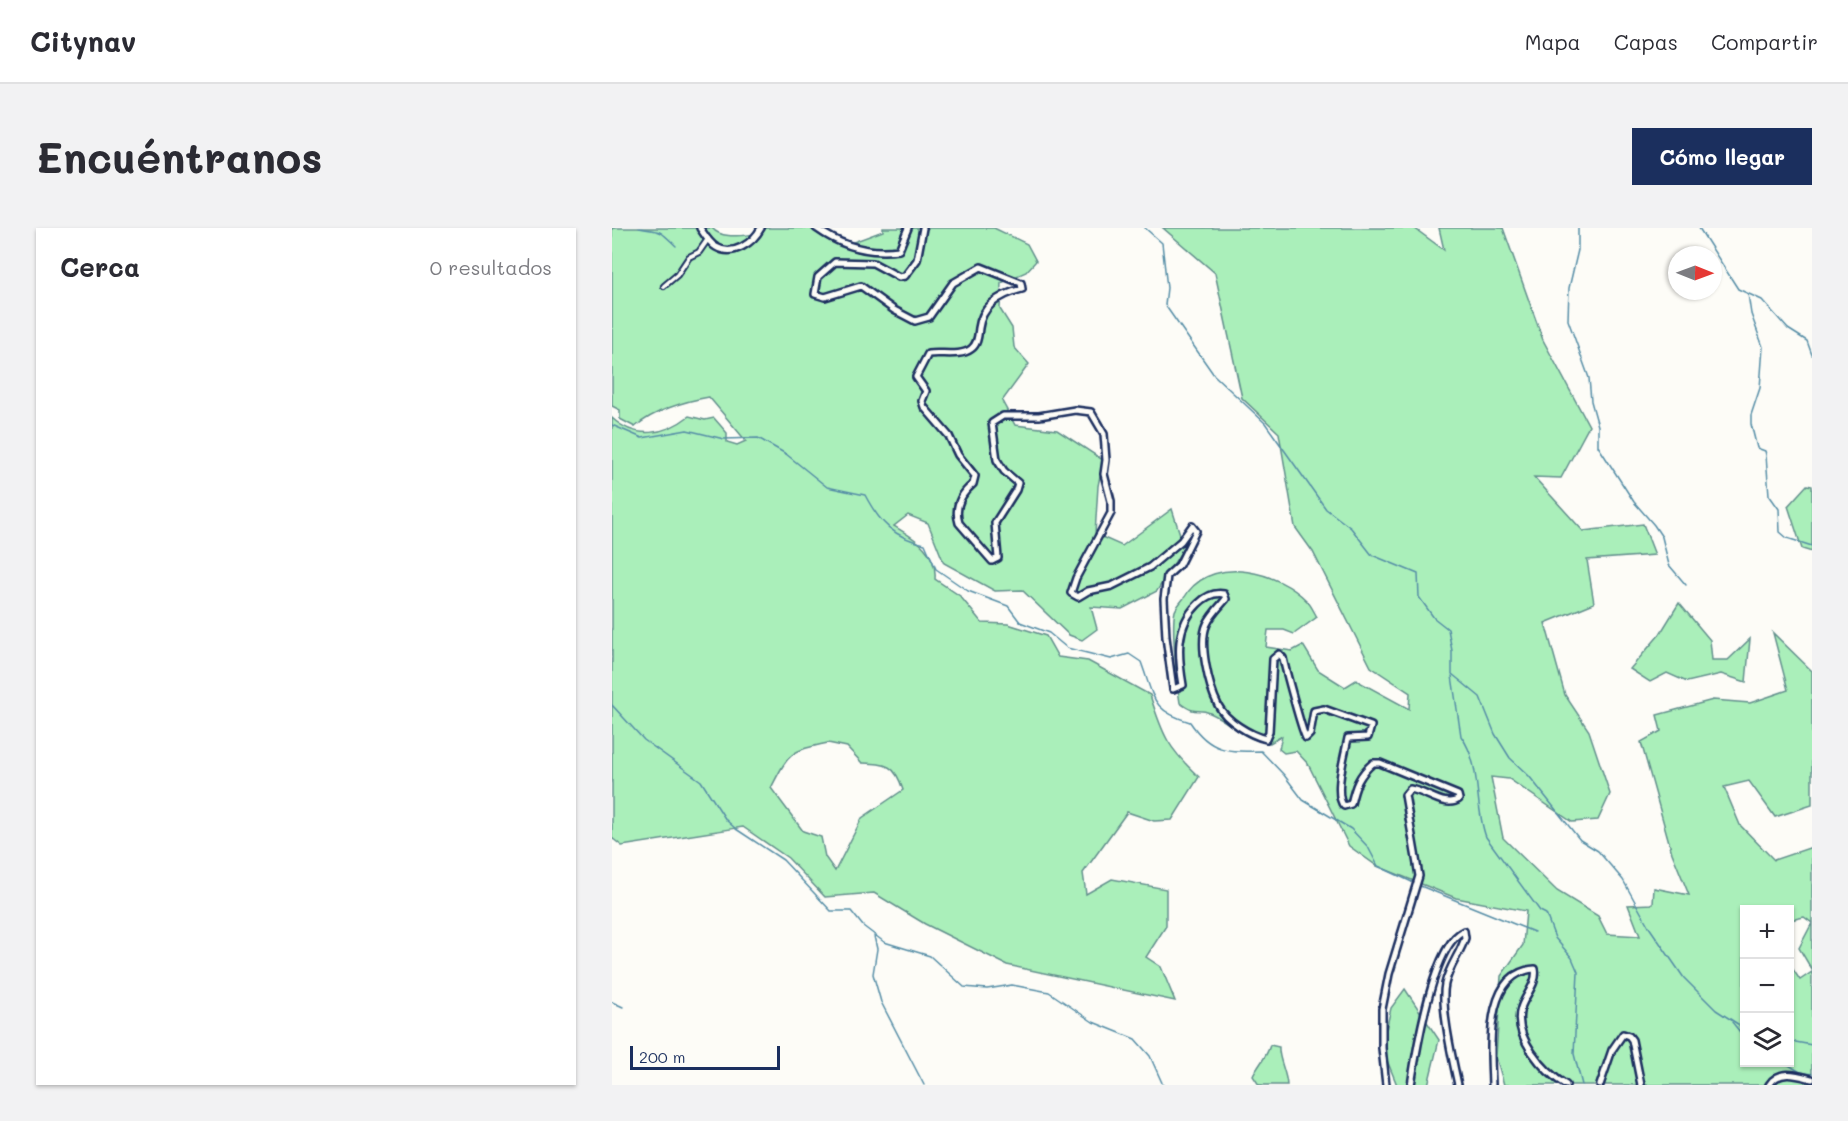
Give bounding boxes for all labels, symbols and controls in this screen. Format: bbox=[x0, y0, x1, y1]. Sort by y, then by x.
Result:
text: Citynav bbox=[30, 23, 136, 59]
text: Mapa bbox=[1525, 28, 1581, 55]
text: Capas bbox=[1614, 28, 1678, 55]
text: Compartir bbox=[1711, 28, 1818, 55]
button: Cómo llegar bbox=[1632, 128, 1812, 185]
text: Encuéntranos bbox=[36, 129, 322, 184]
north arrow bbox=[1668, 246, 1722, 300]
text: Cerca bbox=[60, 250, 140, 284]
text: 0 resultados bbox=[430, 254, 552, 280]
map controls bbox=[1740, 905, 1794, 1067]
button: + bbox=[1740, 905, 1794, 959]
button: − bbox=[1740, 959, 1794, 1013]
button: layers bbox=[1740, 1013, 1794, 1067]
scale bar bbox=[630, 1043, 780, 1070]
text: 200 m bbox=[639, 1046, 686, 1067]

